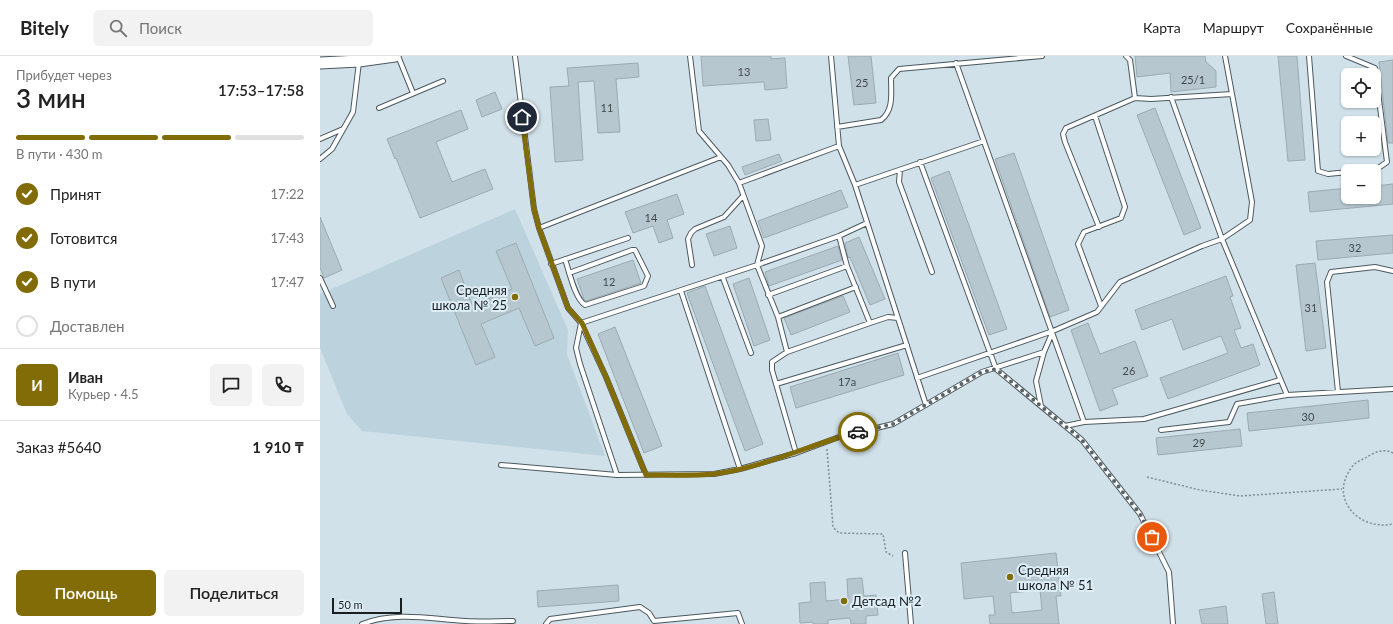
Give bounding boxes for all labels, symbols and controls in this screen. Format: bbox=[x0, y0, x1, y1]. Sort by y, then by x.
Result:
search box bbox=[93, 10, 373, 46]
text: Bitely bbox=[20, 16, 69, 39]
icon: search bbox=[107, 17, 129, 39]
text: Поиск bbox=[139, 19, 182, 37]
text: Карта bbox=[1143, 19, 1181, 36]
text: Маршрут bbox=[1203, 19, 1264, 36]
text: Сохранённые bbox=[1286, 19, 1373, 36]
house number: 13 bbox=[738, 65, 750, 78]
text: Прибудет через bbox=[16, 67, 112, 83]
map controls bbox=[1341, 68, 1381, 204]
button: locate bbox=[1341, 68, 1381, 108]
house number: 25/1 bbox=[1181, 73, 1205, 86]
house number: 25 bbox=[856, 76, 868, 89]
text: 17:53–17:58 bbox=[218, 81, 304, 99]
text: 3 мин bbox=[16, 82, 86, 114]
pin bbox=[505, 100, 539, 134]
house number: 11 bbox=[601, 101, 613, 114]
icon: home bbox=[511, 106, 533, 128]
button: + bbox=[1341, 116, 1381, 156]
text: В пути · 430 m bbox=[16, 146, 102, 162]
button: − bbox=[1341, 164, 1381, 204]
icon: check bbox=[16, 183, 38, 205]
text: Принят bbox=[50, 185, 101, 203]
text: 17:22 bbox=[271, 186, 304, 202]
house number: 14 bbox=[645, 211, 658, 224]
icon: check bbox=[16, 227, 38, 249]
text: Готовится bbox=[50, 229, 117, 247]
text: 17:43 bbox=[271, 230, 304, 246]
house number: 32 bbox=[1349, 241, 1361, 254]
icon: check bbox=[16, 271, 38, 293]
text: В пути bbox=[50, 273, 96, 291]
text: 17:47 bbox=[271, 274, 304, 290]
house number: 12 bbox=[603, 275, 615, 288]
place label: Средняя школа № 25 bbox=[432, 282, 507, 313]
marker: Средняя школа № 25 bbox=[510, 292, 520, 302]
house number: 31 bbox=[1305, 301, 1317, 314]
text: Доставлен bbox=[50, 317, 125, 335]
button: chat bbox=[210, 364, 252, 406]
button: phone bbox=[262, 364, 304, 406]
house number: 26 bbox=[1123, 364, 1135, 377]
text: Иван bbox=[68, 368, 103, 386]
house number: 17а bbox=[838, 375, 856, 388]
text: И bbox=[31, 376, 43, 394]
text: Курьер · 4.5 bbox=[68, 386, 139, 402]
house number: 30 bbox=[1302, 410, 1315, 423]
courier bbox=[838, 412, 878, 452]
icon: car bbox=[847, 421, 869, 443]
house number: 29 bbox=[1193, 436, 1205, 449]
text: Заказ #5640 bbox=[16, 438, 101, 456]
text: 1 910 ₸ bbox=[252, 438, 304, 456]
pin bbox=[1135, 520, 1169, 554]
icon: bag bbox=[1141, 526, 1163, 548]
place label: Средняя школа № 51 bbox=[1018, 562, 1093, 593]
button: Помощь bbox=[16, 570, 156, 616]
button: Поделиться bbox=[164, 570, 304, 616]
marker: Средняя школа № 51 bbox=[1005, 572, 1015, 582]
place label: Детсад №2 bbox=[852, 593, 922, 609]
scale bar bbox=[332, 596, 402, 615]
marker: Детсад №2 bbox=[839, 596, 849, 606]
text: 50 m bbox=[338, 598, 363, 611]

